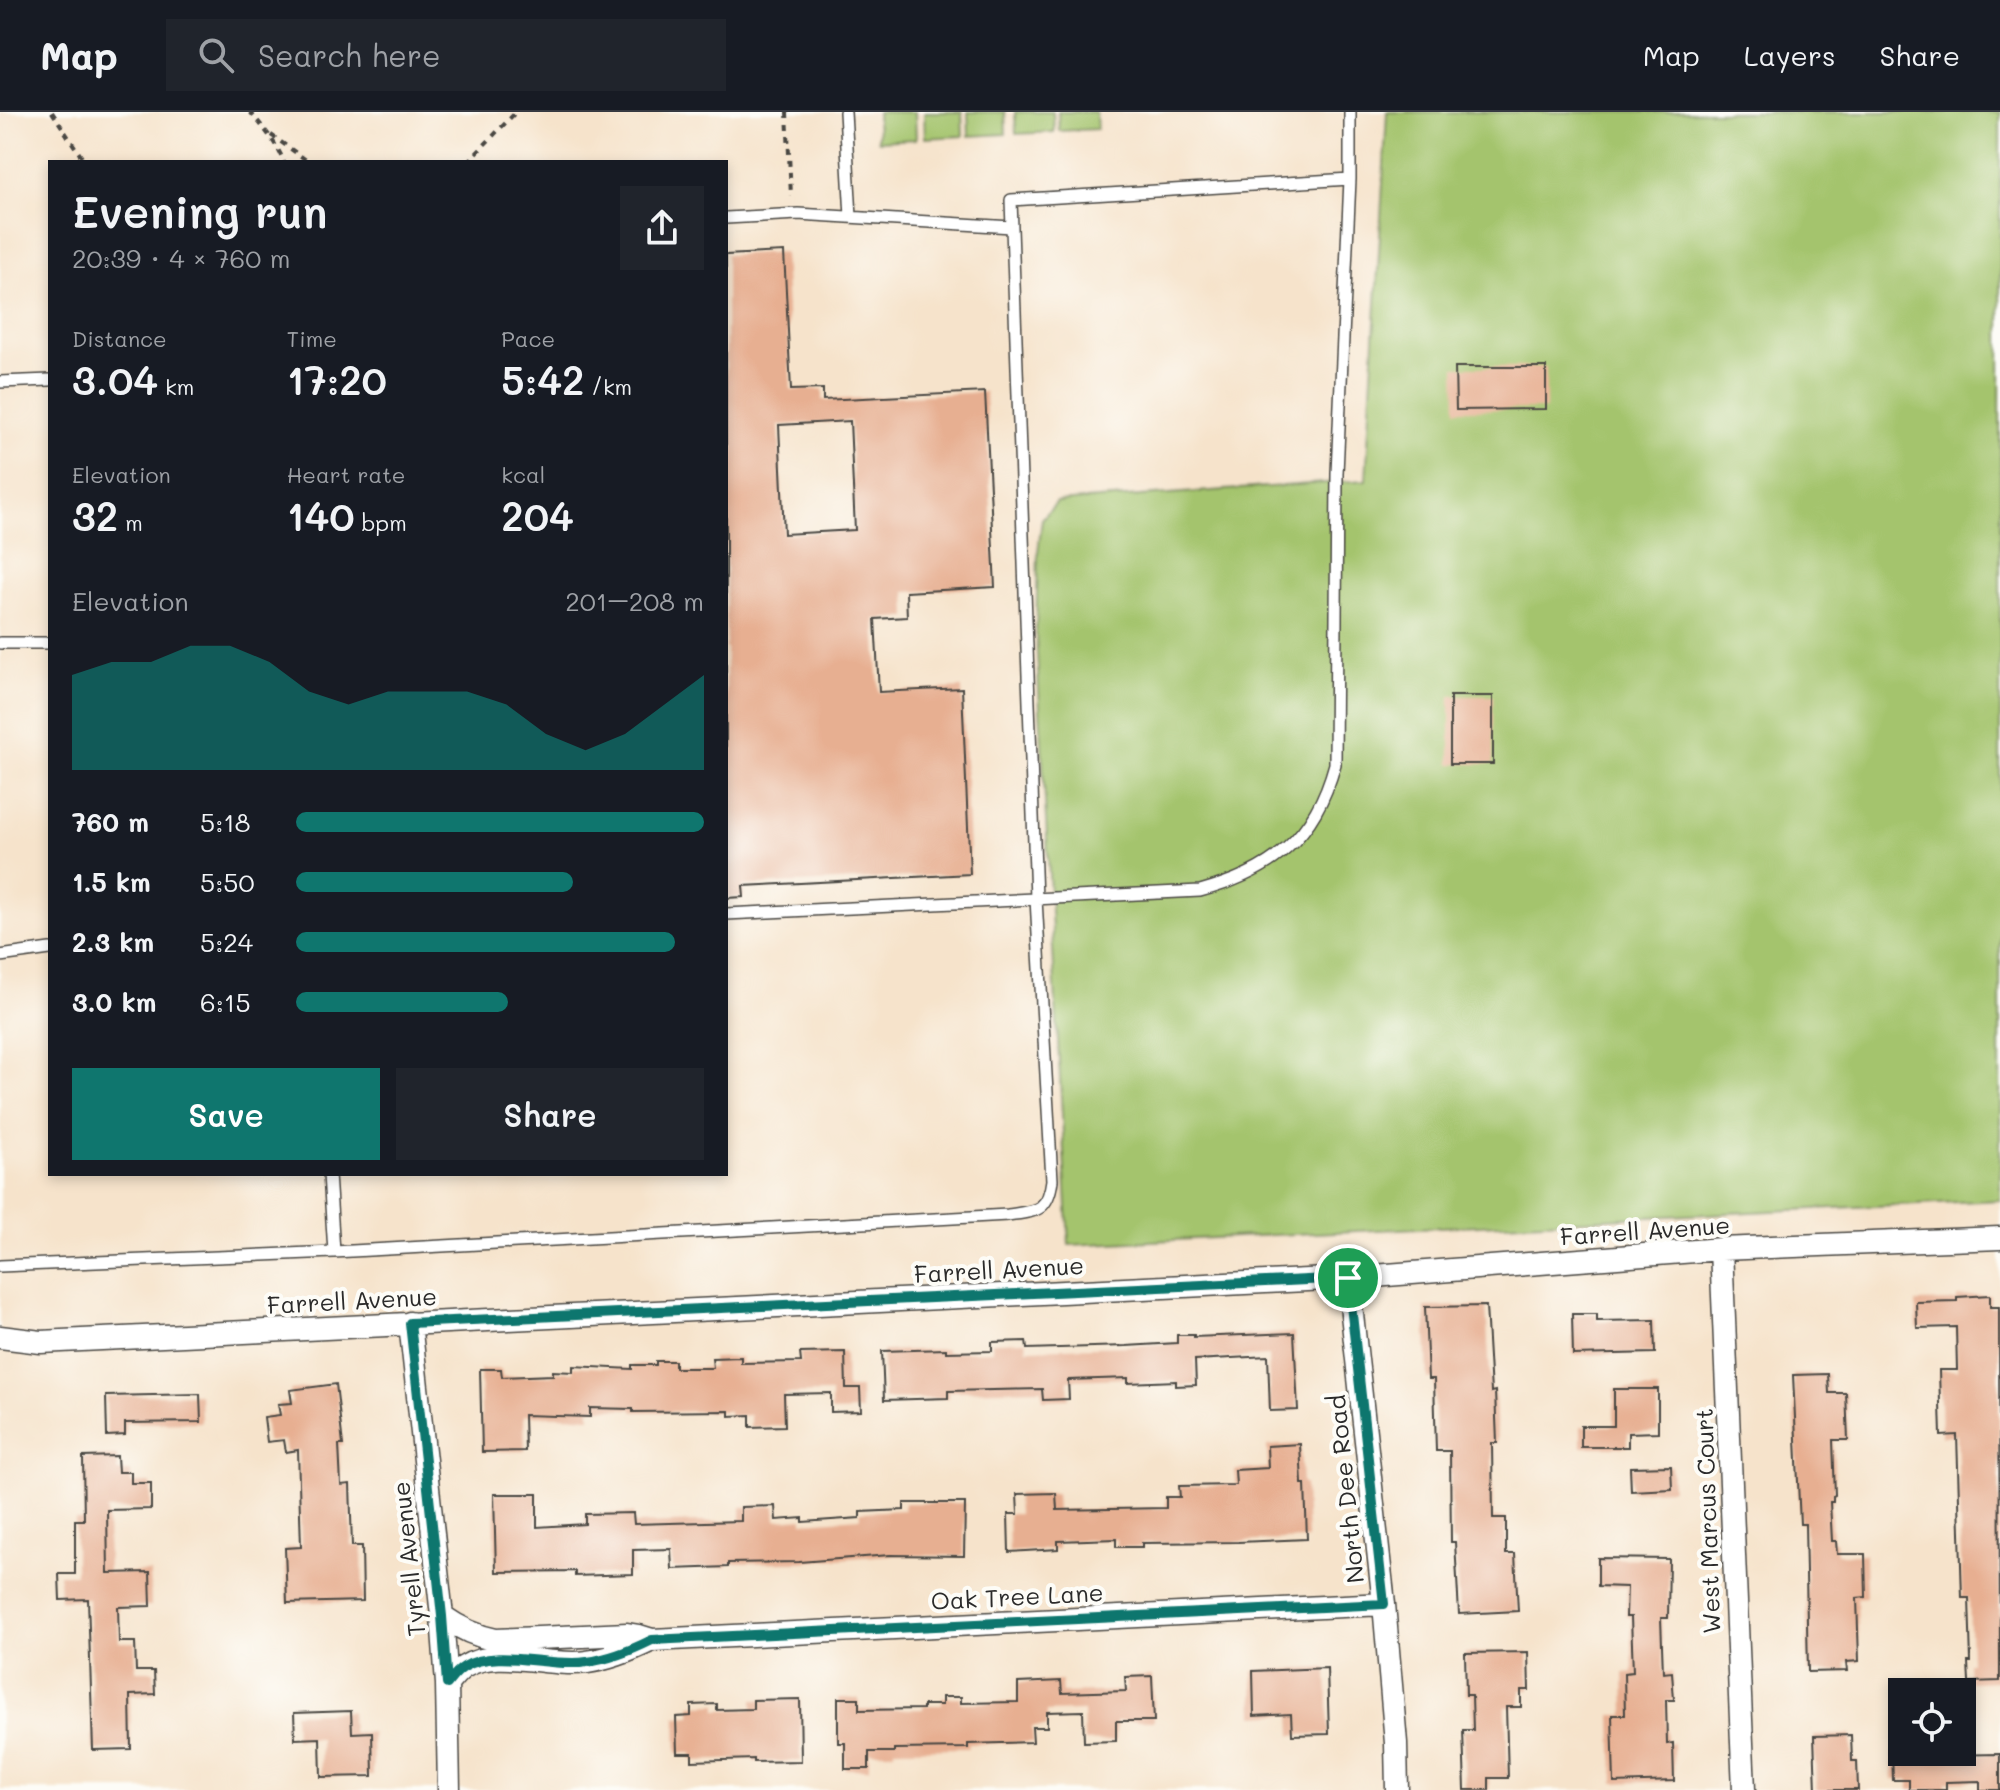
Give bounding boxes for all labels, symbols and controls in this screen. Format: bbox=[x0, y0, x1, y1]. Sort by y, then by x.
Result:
search box bbox=[166, 19, 726, 91]
text: Map bbox=[40, 30, 118, 80]
icon: search bbox=[194, 33, 238, 77]
text: Search here bbox=[258, 35, 441, 75]
text: Map bbox=[1643, 37, 1700, 73]
text: Layers bbox=[1744, 37, 1836, 73]
text: Share bbox=[1880, 37, 1960, 73]
text: Evening run bbox=[72, 182, 327, 239]
button: share bbox=[620, 186, 704, 270]
text: 20:39 · 4 × 760 m bbox=[72, 241, 290, 275]
text: Distance bbox=[72, 324, 167, 353]
text: Time bbox=[287, 324, 337, 353]
text: Pace bbox=[501, 324, 555, 353]
text: 3.04 bbox=[72, 353, 158, 405]
text: 17:20 bbox=[287, 353, 387, 405]
text: 5:42 bbox=[501, 353, 584, 405]
text: km bbox=[158, 372, 194, 401]
text: /km bbox=[584, 372, 632, 401]
text: Elevation bbox=[72, 460, 171, 489]
text: Heart rate bbox=[287, 460, 405, 489]
text: kcal bbox=[501, 460, 545, 489]
text: 32 bbox=[72, 489, 118, 541]
text: 140 bbox=[287, 489, 355, 541]
text: 204 bbox=[501, 489, 574, 541]
text: m bbox=[118, 508, 143, 537]
text: bpm bbox=[355, 508, 407, 537]
text: Elevation bbox=[72, 584, 189, 618]
text: 201–208 m bbox=[565, 584, 704, 618]
text: 760 m bbox=[72, 805, 149, 839]
text: 5:18 bbox=[200, 805, 251, 839]
text: 1.5 km bbox=[72, 865, 151, 899]
text: 5:50 bbox=[200, 865, 254, 899]
text: 2.3 km bbox=[72, 925, 154, 959]
text: 5:24 bbox=[200, 925, 253, 959]
text: 3.0 km bbox=[72, 985, 156, 1019]
text: 6:15 bbox=[200, 985, 251, 1019]
button: Save bbox=[72, 1068, 380, 1160]
button: Share bbox=[396, 1068, 704, 1160]
street label: Farrell Avenue bbox=[1559, 1209, 1731, 1251]
pin bbox=[1314, 1244, 1382, 1312]
street label: Farrell Avenue bbox=[913, 1249, 1085, 1289]
icon: arrive bbox=[1326, 1256, 1370, 1300]
street label: Farrell Avenue bbox=[266, 1280, 438, 1320]
street label: North Dee Road bbox=[1320, 1393, 1370, 1585]
street label: West Marcus Court bbox=[1688, 1408, 1726, 1634]
street label: Tyrell Avenue bbox=[384, 1480, 432, 1638]
street label: Oak Tree Lane bbox=[930, 1576, 1104, 1616]
map controls bbox=[1888, 1678, 1976, 1766]
button: locate bbox=[1888, 1678, 1976, 1766]

